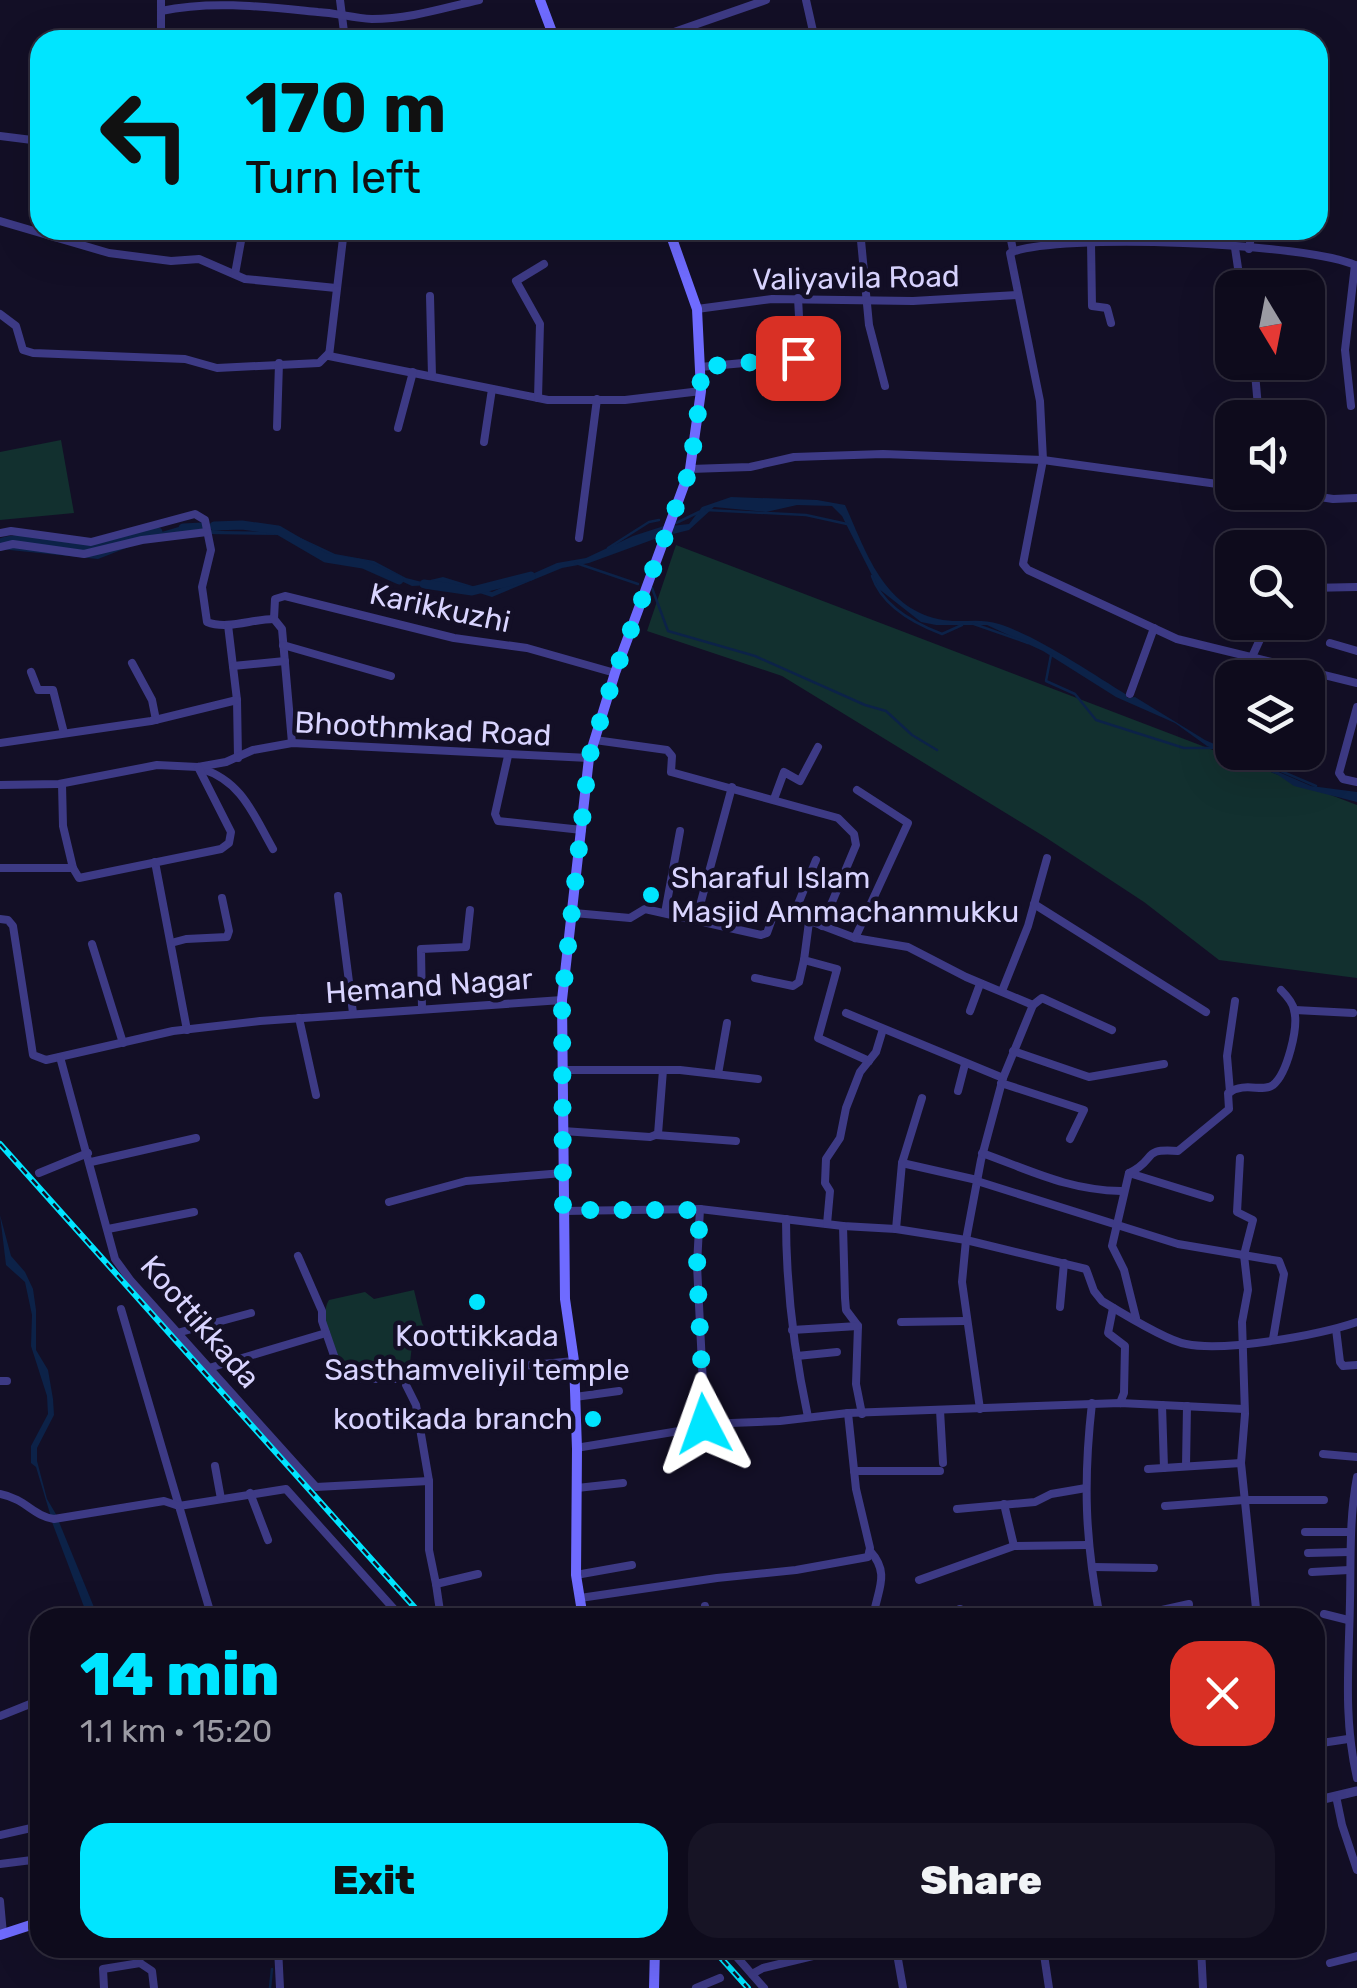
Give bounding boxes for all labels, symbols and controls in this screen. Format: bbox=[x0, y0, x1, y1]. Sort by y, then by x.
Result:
text: 170 m bbox=[245, 67, 447, 150]
icon: left bbox=[80, 70, 210, 200]
text: Turn left bbox=[245, 151, 421, 204]
street label: Valiyavila Road bbox=[752, 258, 960, 298]
north arrow bbox=[1215, 270, 1325, 380]
map controls bbox=[1215, 270, 1325, 770]
pin bbox=[756, 316, 841, 401]
icon: arrive bbox=[771, 331, 826, 386]
button: sound bbox=[1215, 400, 1325, 510]
button: search bbox=[1215, 530, 1325, 640]
street label: Karikkuzhi bbox=[366, 576, 514, 640]
button: layers bbox=[1215, 660, 1325, 770]
street label: Bhoothmkad Road bbox=[294, 704, 552, 754]
place label: Sharaful Islam Masjid Ammachanmukku bbox=[671, 860, 1019, 930]
marker: Sharaful Islam Masjid Ammachanmukku bbox=[640, 884, 662, 906]
street label: Hemand Nagar bbox=[324, 961, 535, 1011]
street label: Koottikkada bbox=[133, 1248, 267, 1396]
marker: Koottikkada Sasthamveliyil temple bbox=[466, 1291, 488, 1313]
place label: Koottikkada Sasthamveliyil temple bbox=[324, 1318, 630, 1388]
position arrow bbox=[652, 1372, 756, 1476]
place label: kootikada branch bbox=[333, 1401, 573, 1437]
marker: kootikada branch bbox=[582, 1408, 604, 1430]
text: 14 min bbox=[80, 1639, 280, 1710]
button: close bbox=[1170, 1641, 1275, 1746]
text: 1.1 km · 15:20 bbox=[80, 1712, 272, 1750]
button: Exit bbox=[80, 1823, 668, 1938]
button: Share bbox=[688, 1823, 1275, 1938]

